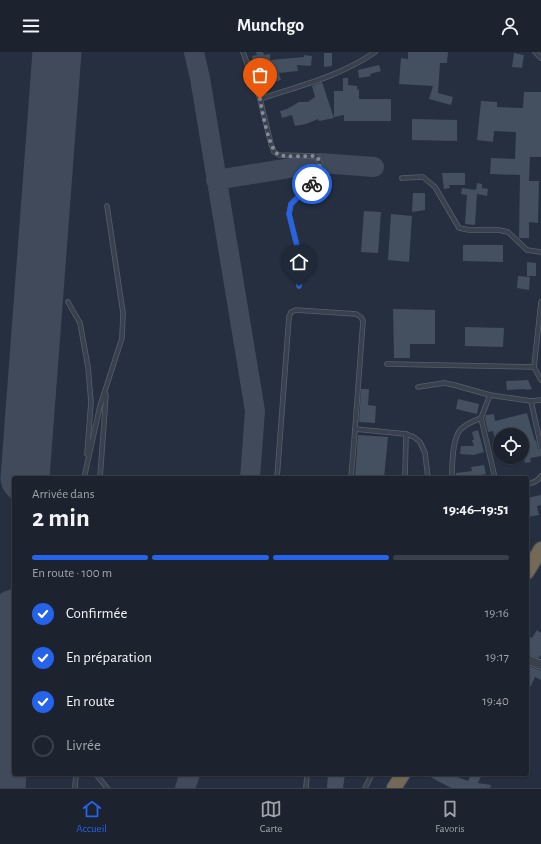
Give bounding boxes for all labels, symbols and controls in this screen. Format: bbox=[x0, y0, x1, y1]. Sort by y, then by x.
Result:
icon: menu bbox=[20, 15, 42, 37]
icon: person bbox=[499, 15, 521, 37]
text: Munchgo bbox=[237, 17, 304, 35]
pin bbox=[243, 58, 277, 99]
icon: bag bbox=[249, 64, 271, 86]
courier bbox=[292, 164, 332, 204]
icon: bike bbox=[301, 173, 323, 195]
pin bbox=[282, 245, 316, 286]
icon: home bbox=[288, 251, 310, 273]
map controls bbox=[493, 428, 529, 464]
button: locate bbox=[493, 428, 529, 464]
text: Arrivée dans bbox=[32, 488, 95, 501]
text: 19:46–19:51 bbox=[443, 502, 509, 517]
text: 2 min bbox=[32, 505, 90, 531]
text: En route · 100 m bbox=[32, 567, 112, 580]
icon: check bbox=[32, 603, 54, 625]
text: Confirmée bbox=[66, 606, 127, 621]
text: 19:16 bbox=[485, 607, 509, 620]
icon: check bbox=[32, 647, 54, 669]
text: En préparation bbox=[66, 650, 152, 665]
text: 19:17 bbox=[486, 651, 509, 664]
icon: check bbox=[32, 691, 54, 713]
text: En route bbox=[66, 694, 115, 709]
text: 19:40 bbox=[482, 695, 509, 708]
text: Livrée bbox=[66, 738, 101, 753]
tab: Accueil bbox=[76, 798, 107, 835]
tab: Carte bbox=[260, 798, 282, 835]
tab: Favoris bbox=[435, 798, 465, 835]

